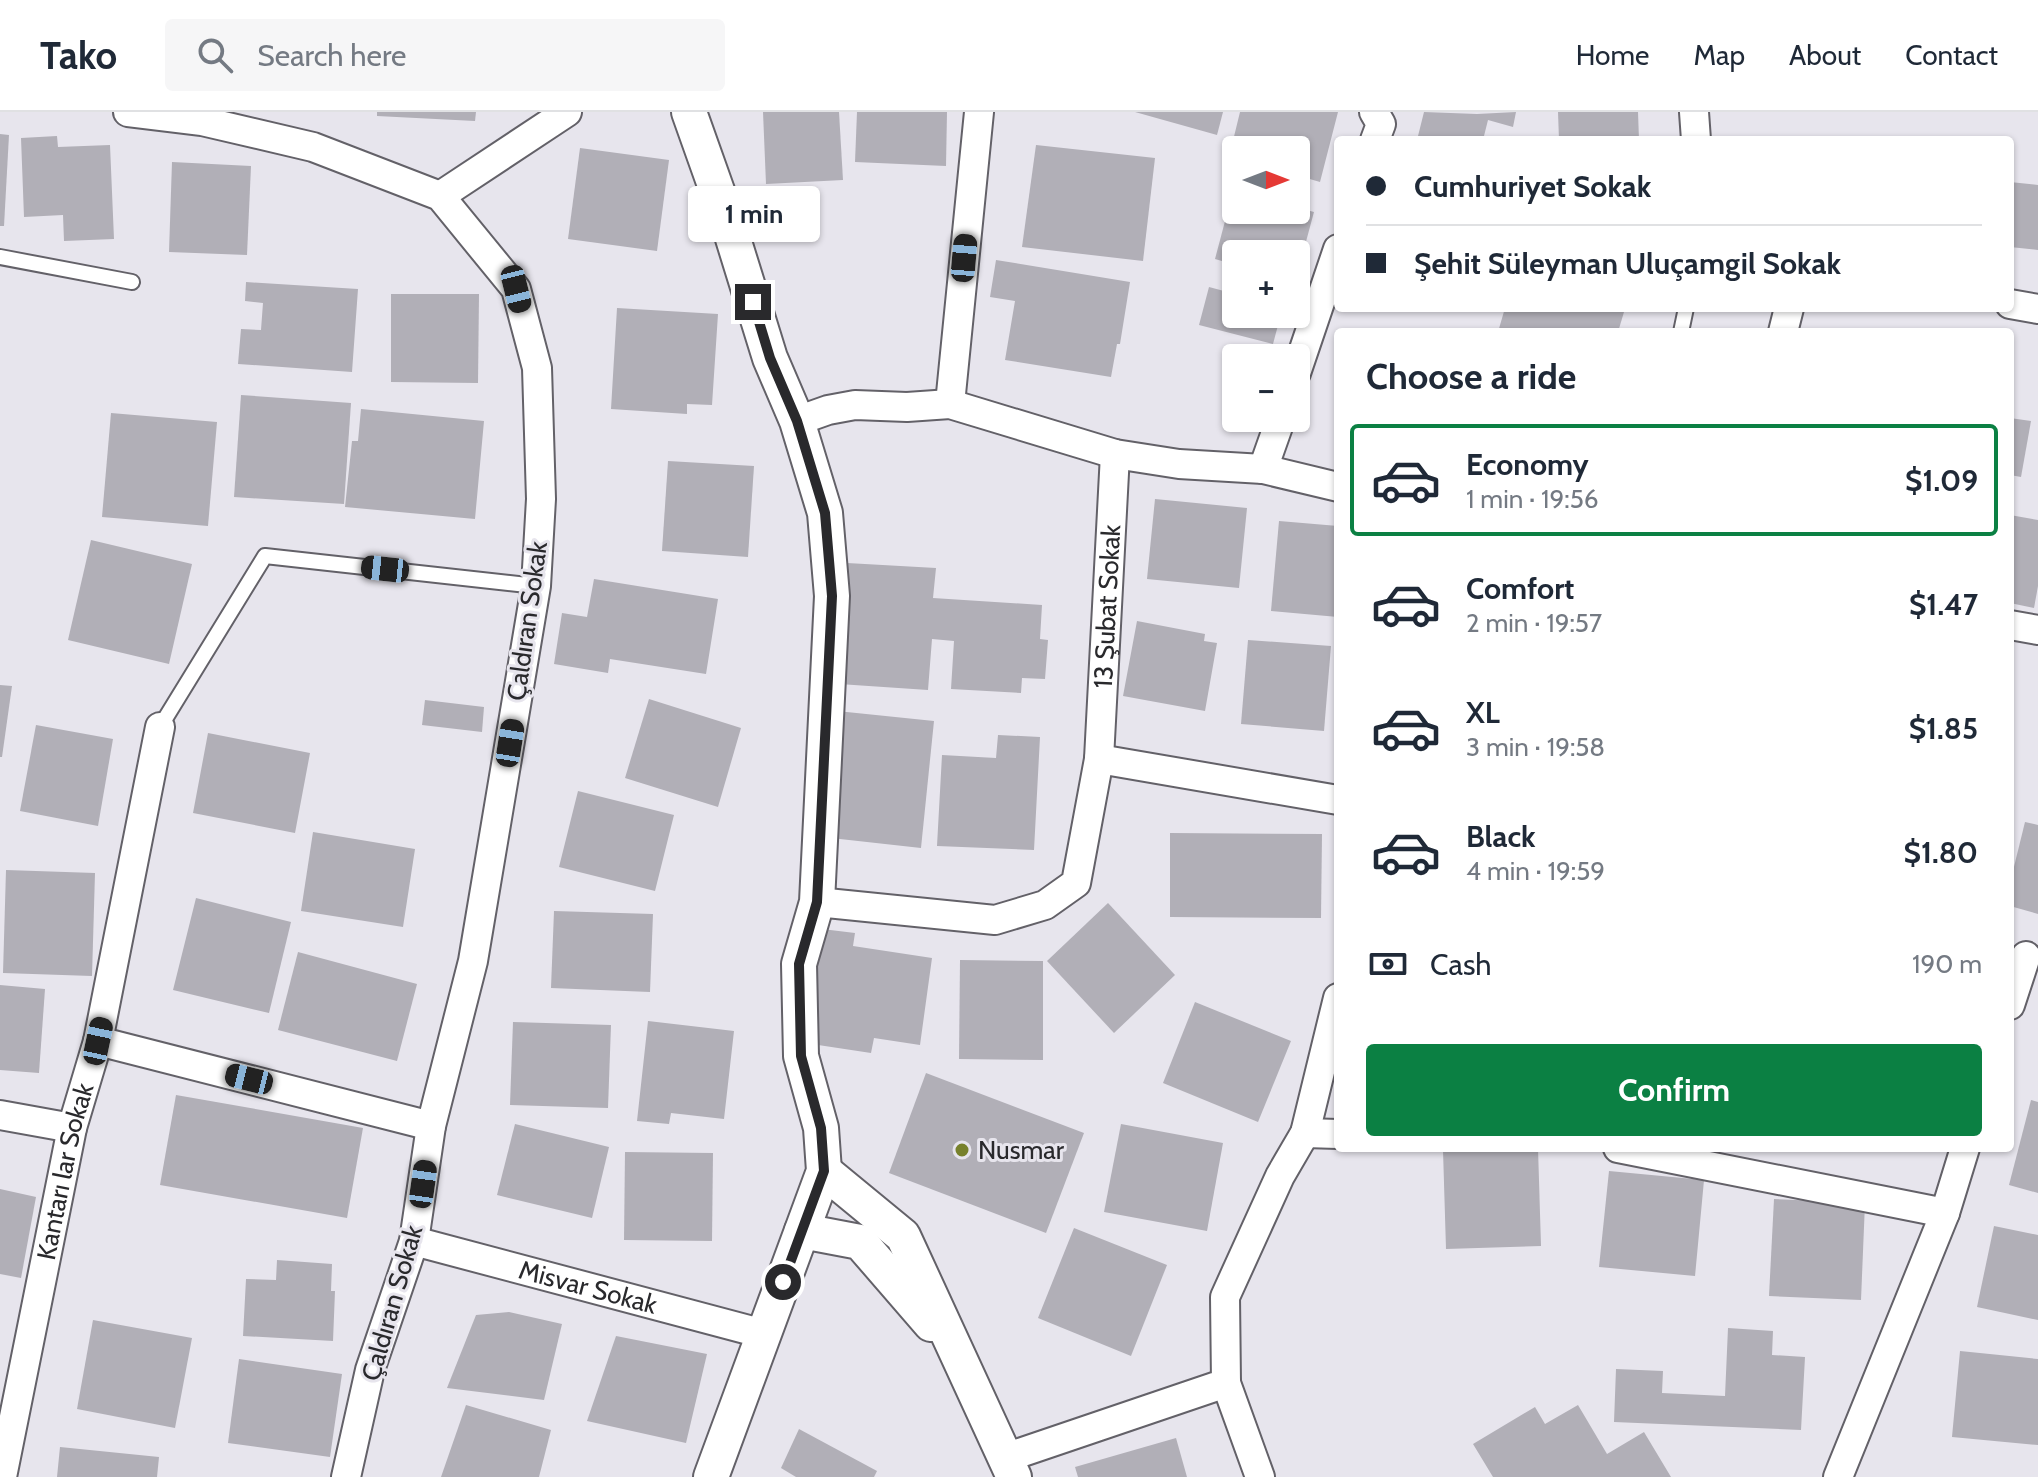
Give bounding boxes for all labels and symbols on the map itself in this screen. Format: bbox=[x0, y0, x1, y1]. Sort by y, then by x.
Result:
north arrow bbox=[1222, 136, 1310, 224]
callout: 1 min bbox=[687, 186, 819, 242]
car bbox=[950, 233, 978, 283]
car bbox=[499, 263, 533, 315]
route end bbox=[735, 284, 771, 320]
street label: 13 Şubat Sokak bbox=[1087, 524, 1127, 689]
street label: Çaldıran Sokak bbox=[500, 539, 554, 703]
car bbox=[360, 555, 410, 583]
car bbox=[494, 717, 526, 769]
car bbox=[81, 1015, 115, 1067]
car bbox=[223, 1062, 275, 1096]
street label: Kantarı lar Sokak bbox=[30, 1079, 101, 1263]
place label: Nusmar bbox=[978, 1134, 1065, 1166]
marker: Nusmar bbox=[953, 1141, 971, 1159]
car bbox=[408, 1159, 438, 1209]
street label: Çaldıran Sokak bbox=[355, 1221, 430, 1385]
street label: Misvar Sokak bbox=[515, 1254, 661, 1321]
route start bbox=[765, 1264, 801, 1300]

